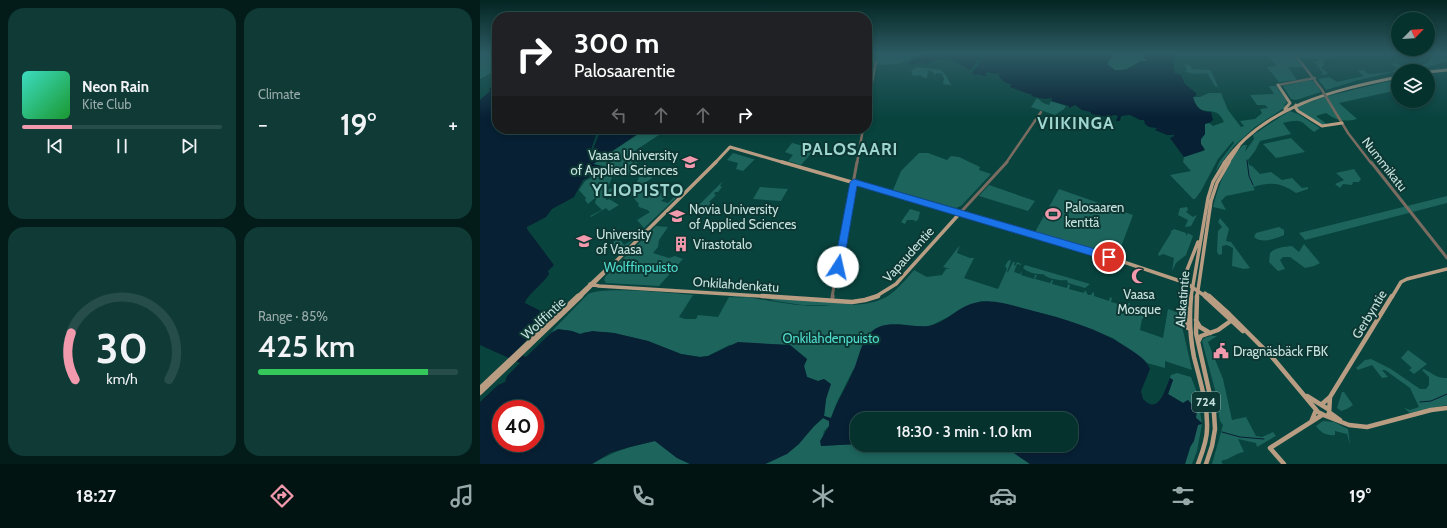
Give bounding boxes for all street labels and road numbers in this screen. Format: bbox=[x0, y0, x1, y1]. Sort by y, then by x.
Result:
street label: Nummikatu bbox=[1359, 134, 1411, 194]
street label: Vapaudentie bbox=[879, 223, 937, 285]
street label: Alskatintie bbox=[1172, 270, 1192, 328]
street label: Onkilahdenkatu bbox=[692, 273, 780, 295]
street label: Gerbyntie bbox=[1348, 286, 1390, 341]
street label: Wolffintie bbox=[518, 293, 569, 342]
road number: 724 bbox=[1192, 392, 1220, 412]

